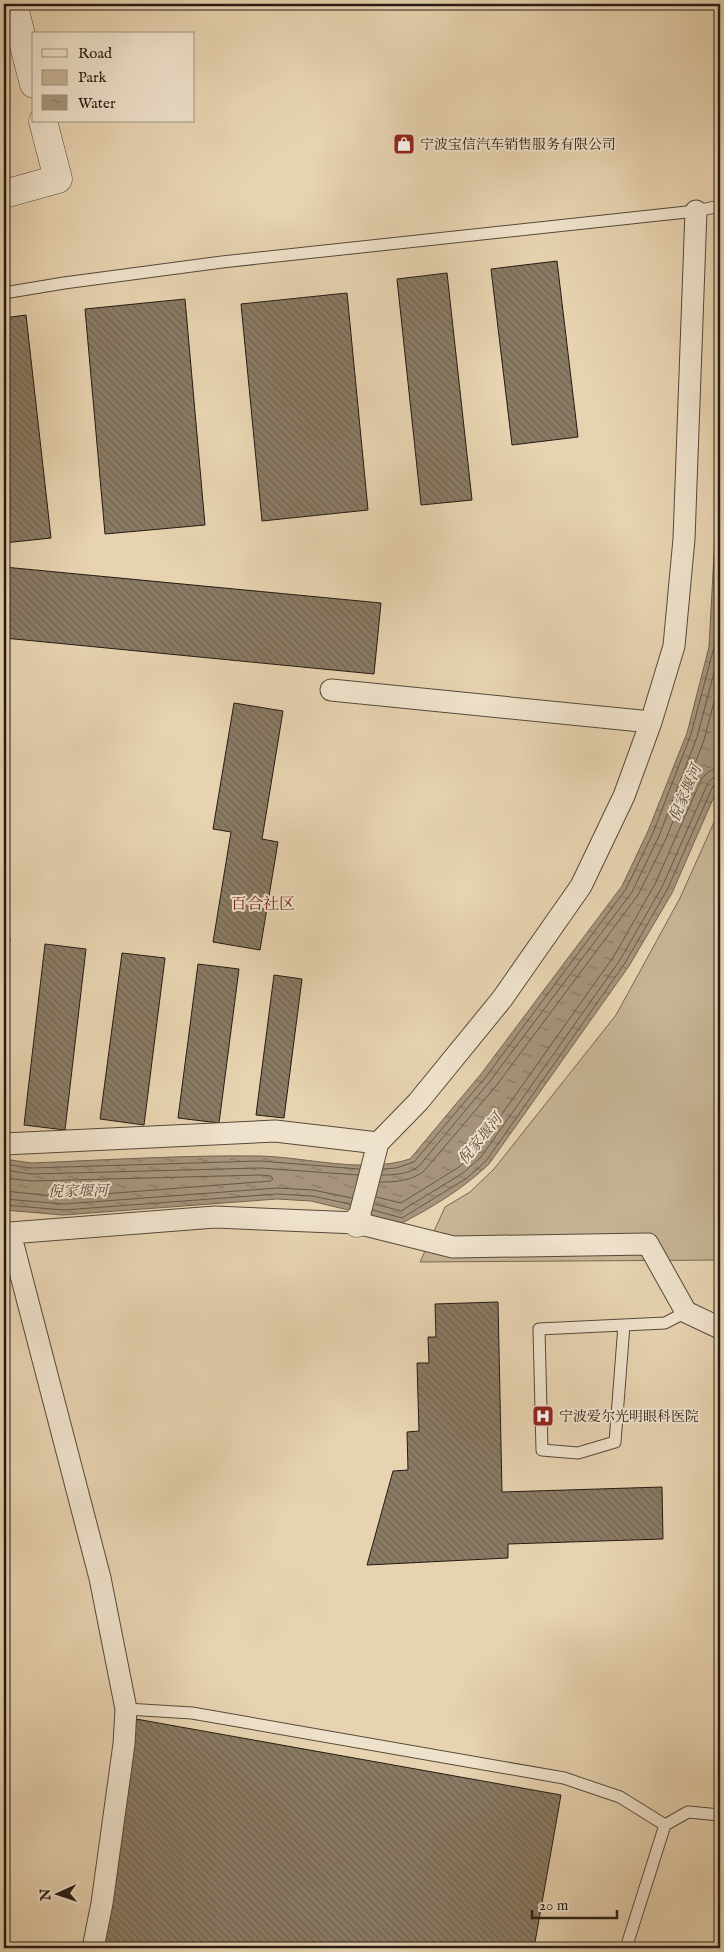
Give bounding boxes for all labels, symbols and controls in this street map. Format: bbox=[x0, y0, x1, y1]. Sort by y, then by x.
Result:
legend bbox=[32, 32, 195, 122]
text: Road bbox=[78, 44, 113, 63]
text: Park bbox=[78, 68, 108, 87]
text: Water bbox=[78, 94, 116, 113]
shop icon: 宁波宝信汽车销售服务有限公司 bbox=[392, 132, 416, 156]
place label: 宁波宝信汽车销售服务有限公司 bbox=[420, 136, 616, 154]
water label: 倪家堰河 bbox=[665, 759, 707, 825]
district label: 百合社区 bbox=[231, 895, 295, 915]
water label: 倪家堰河 bbox=[454, 1108, 509, 1169]
water label: 倪家堰河 bbox=[48, 1181, 111, 1202]
hospital icon: 宁波爱尔光明眼科医院 bbox=[531, 1404, 555, 1428]
place label: 宁波爱尔光明眼科医院 bbox=[559, 1408, 699, 1426]
north arrow bbox=[32, 1870, 82, 1920]
scale bar bbox=[532, 1887, 616, 1919]
text: N bbox=[37, 1888, 55, 1902]
text: 20 m bbox=[539, 1896, 569, 1915]

